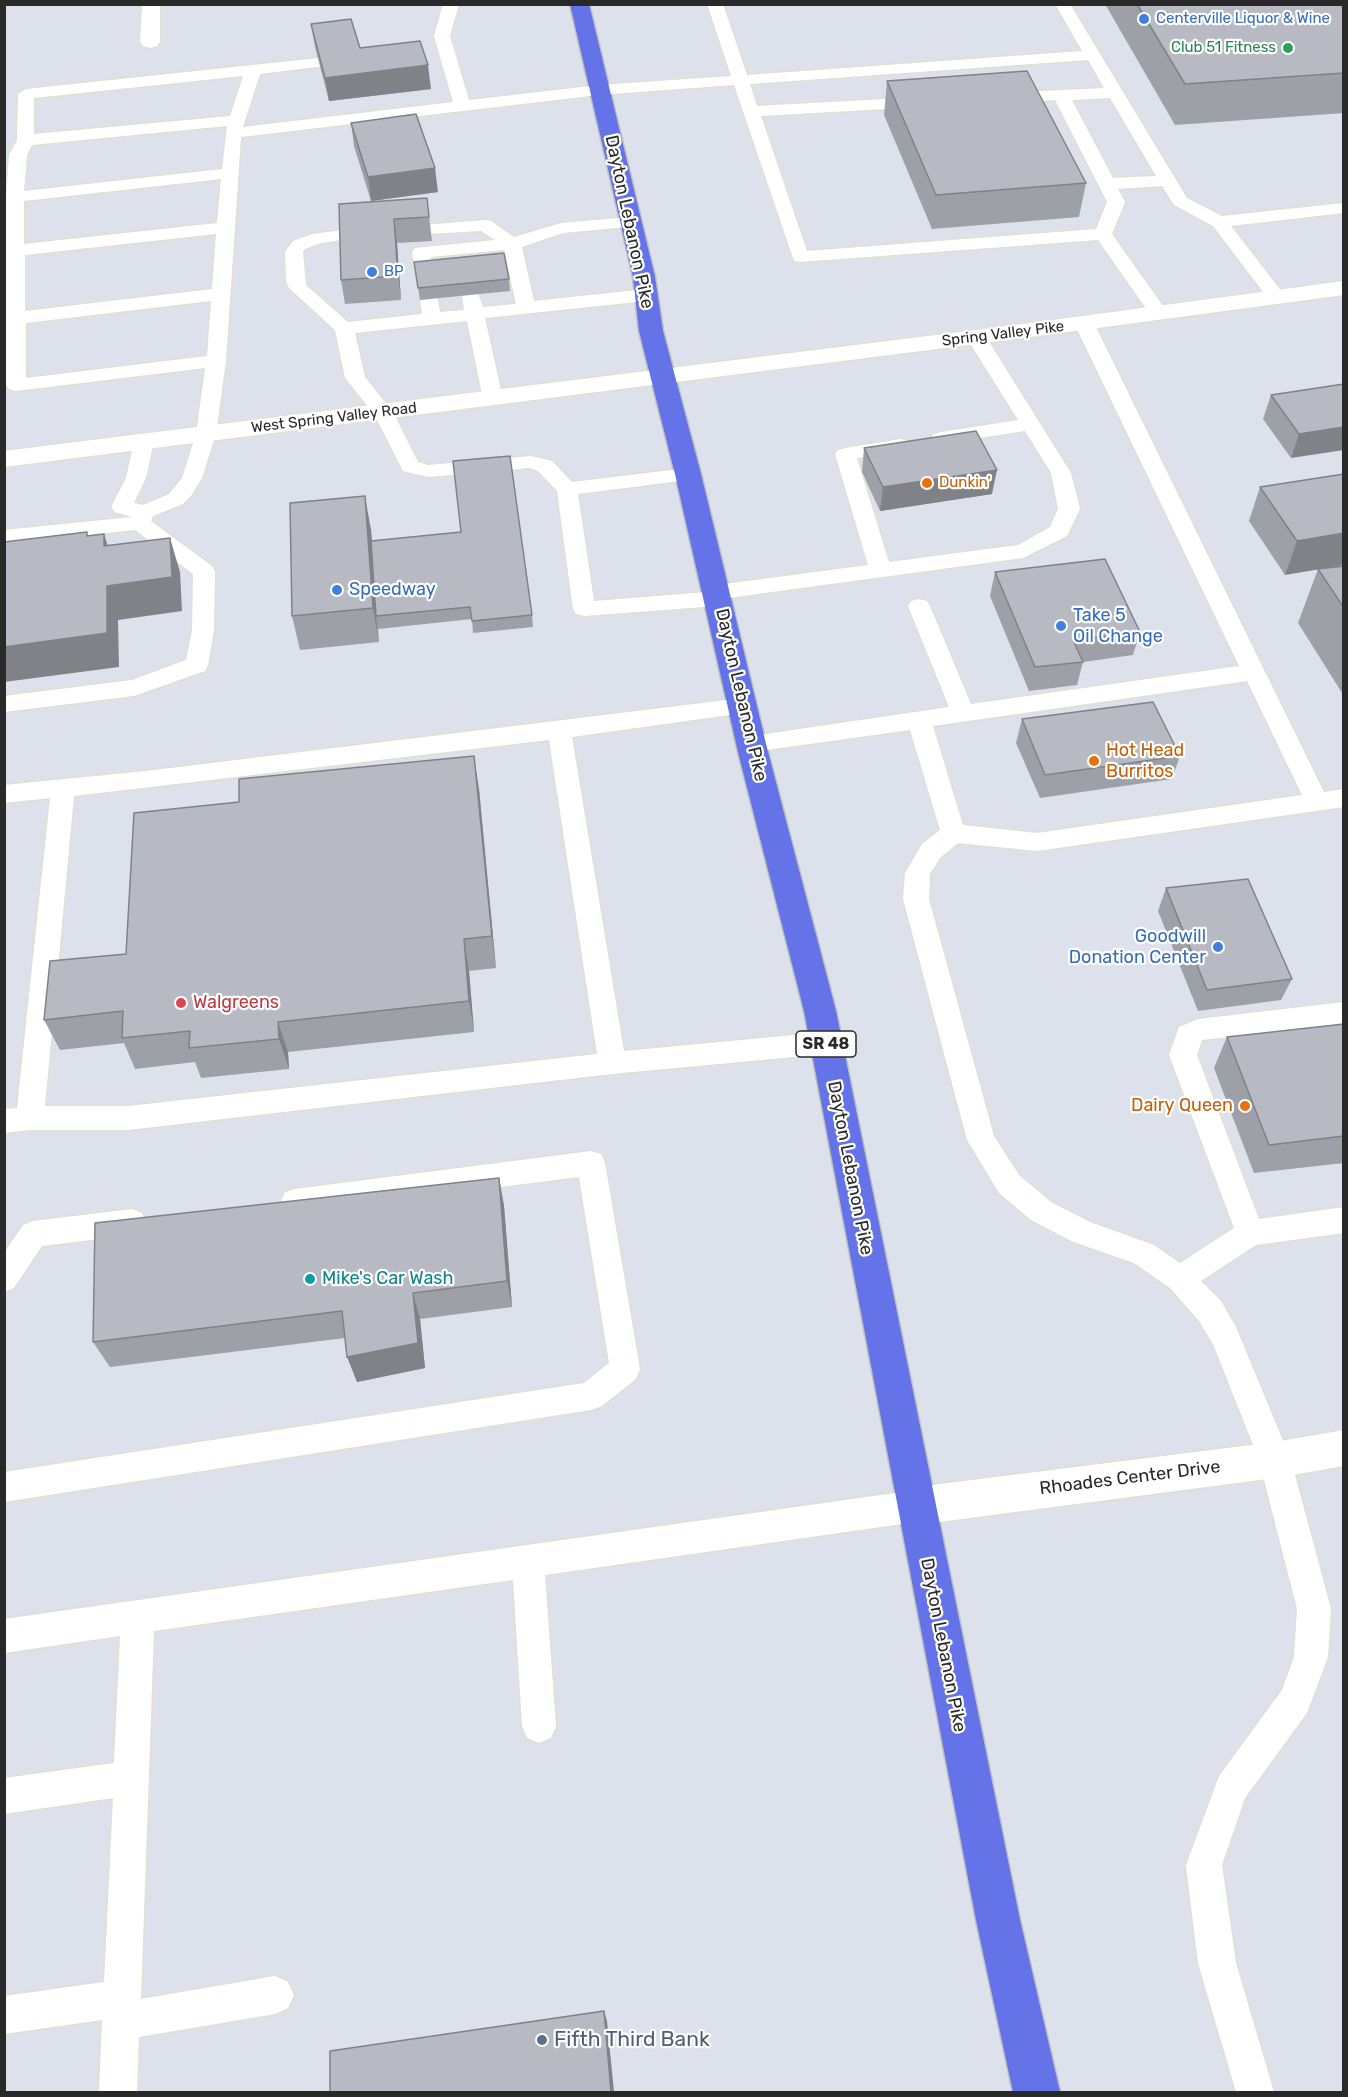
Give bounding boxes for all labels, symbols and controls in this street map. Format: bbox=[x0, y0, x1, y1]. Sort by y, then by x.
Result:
place label: Centerville Liquor & Wine bbox=[1156, 10, 1330, 28]
marker: Centerville Liquor & Wine bbox=[1137, 12, 1151, 26]
place label: Club 51 Fitness bbox=[1171, 39, 1276, 57]
marker: Club 51 Fitness bbox=[1281, 41, 1295, 55]
street label: Dayton Lebanon Pike bbox=[600, 133, 658, 311]
place label: BP bbox=[384, 263, 404, 281]
marker: BP bbox=[365, 265, 379, 279]
street label: Spring Valley Pike bbox=[941, 318, 1065, 350]
street label: West Spring Valley Road bbox=[250, 399, 418, 437]
place label: Dunkin' bbox=[939, 474, 991, 492]
marker: Dunkin' bbox=[920, 476, 934, 490]
place label: Speedway bbox=[349, 579, 436, 601]
marker: Speedway bbox=[330, 583, 344, 597]
place label: Take 5 Oil Change bbox=[1073, 605, 1163, 648]
street label: Dayton Lebanon Pike bbox=[711, 606, 771, 784]
marker: Take 5 Oil Change bbox=[1054, 619, 1068, 633]
place label: Hot Head Burritos bbox=[1106, 740, 1184, 783]
marker: Hot Head Burritos bbox=[1087, 754, 1101, 768]
place label: Goodwill Donation Center bbox=[1069, 926, 1206, 968]
marker: Goodwill Donation Center bbox=[1211, 940, 1225, 954]
place label: Walgreens bbox=[193, 992, 279, 1014]
marker: Walgreens bbox=[174, 996, 188, 1010]
road number: SR 48 bbox=[796, 1031, 856, 1057]
street label: Dayton Lebanon Pike bbox=[823, 1079, 877, 1257]
place label: Dairy Queen bbox=[1131, 1095, 1233, 1117]
marker: Dairy Queen bbox=[1238, 1099, 1252, 1113]
place label: Mike's Car Wash bbox=[322, 1268, 453, 1290]
marker: Mike's Car Wash bbox=[303, 1272, 317, 1286]
street label: Rhoades Center Drive bbox=[1038, 1456, 1222, 1500]
street label: Dayton Lebanon Pike bbox=[916, 1556, 970, 1734]
place label: Fifth Third Bank bbox=[554, 2027, 710, 2053]
marker: Fifth Third Bank bbox=[535, 2033, 549, 2047]

